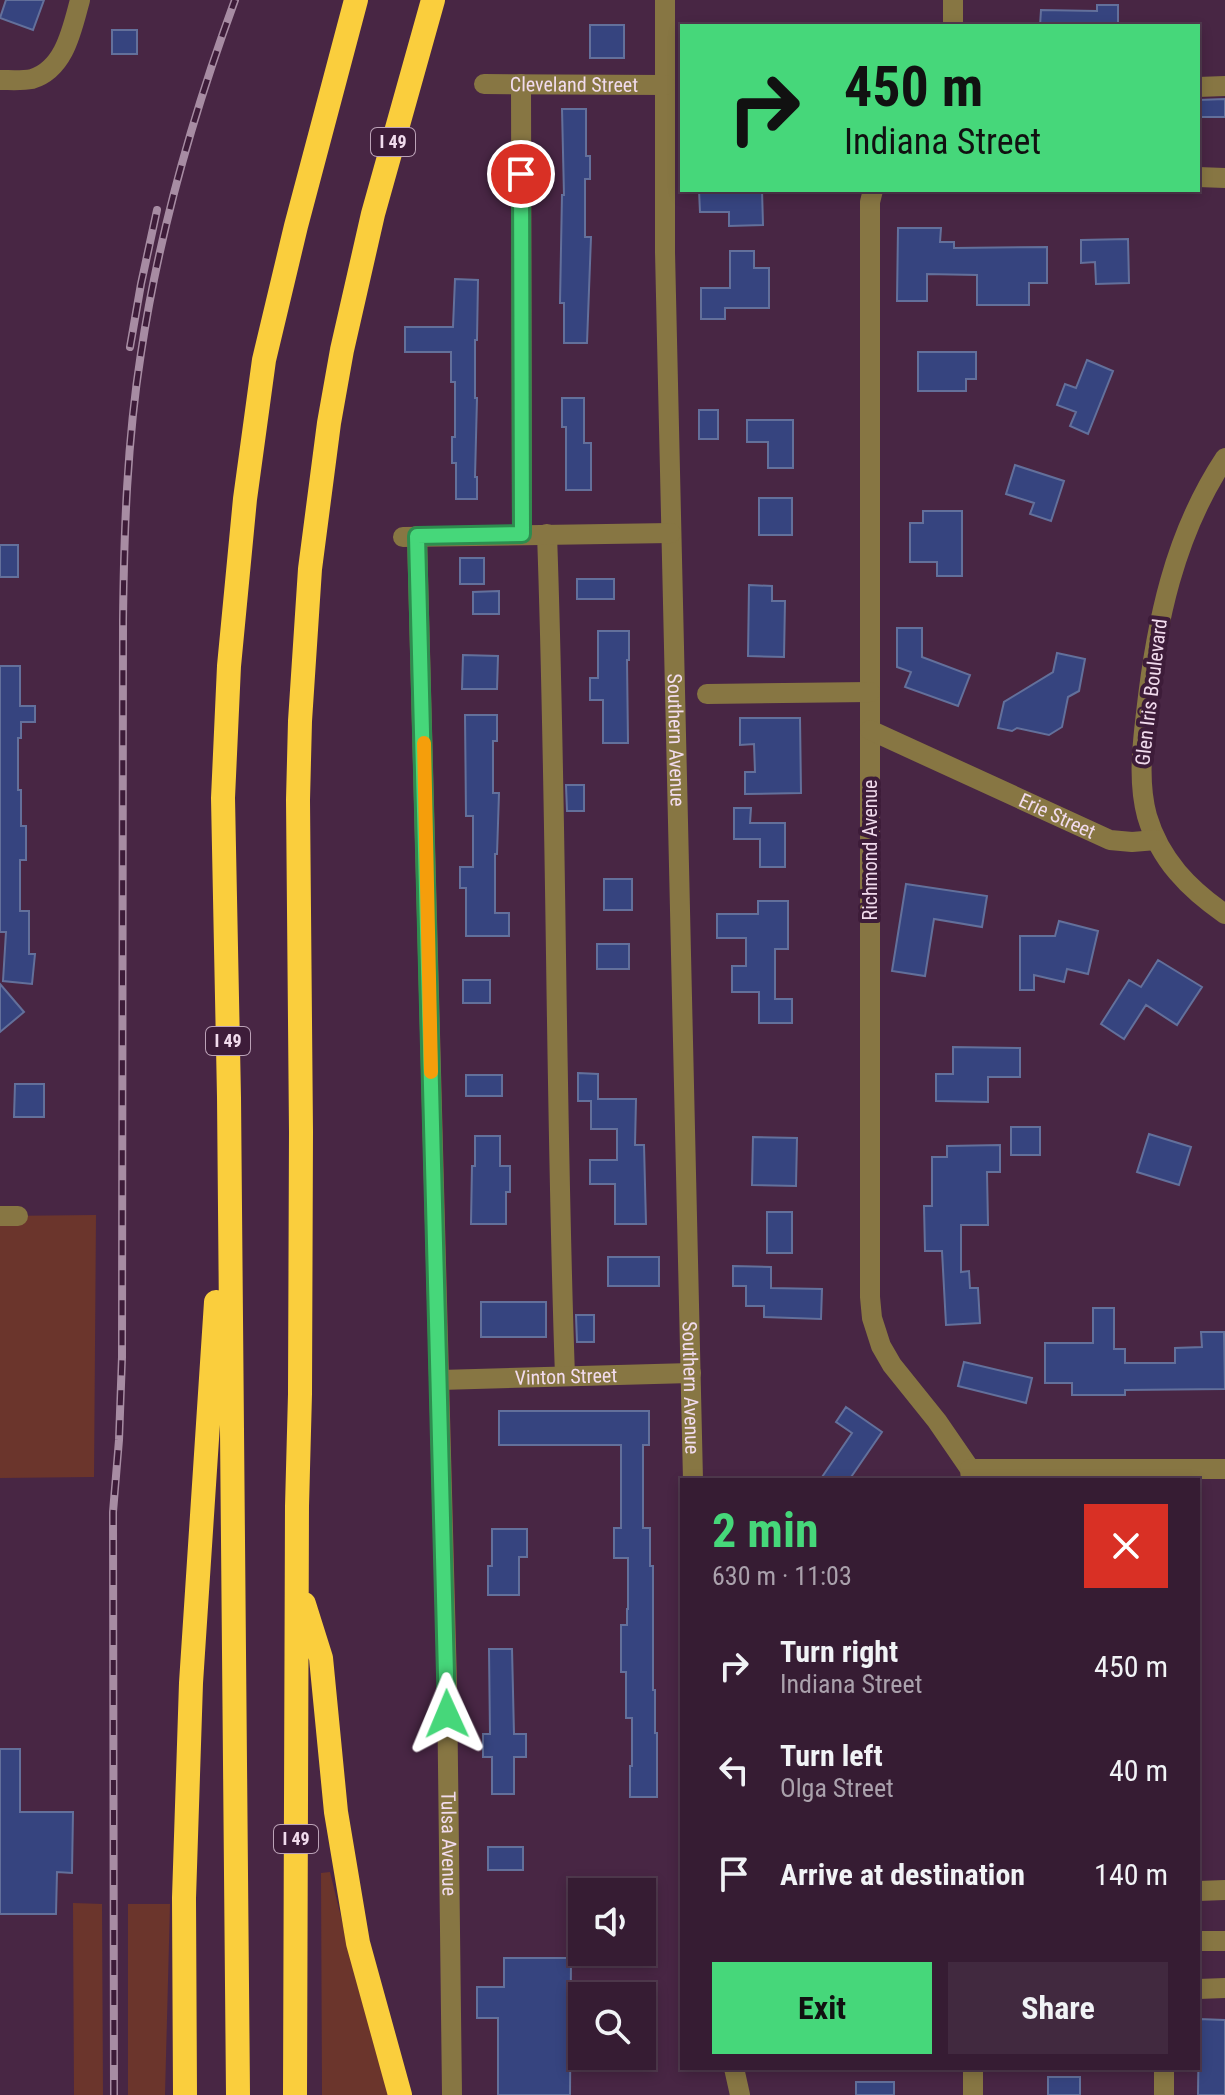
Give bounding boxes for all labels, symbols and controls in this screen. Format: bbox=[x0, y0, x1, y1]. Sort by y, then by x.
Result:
text: 450 m bbox=[844, 54, 983, 120]
icon: right bbox=[712, 56, 816, 160]
street label: Cleveland Street bbox=[510, 72, 638, 97]
text: Indiana Street bbox=[844, 121, 1041, 163]
road number: I 49 bbox=[371, 128, 415, 156]
pin bbox=[487, 140, 555, 208]
icon: arrive bbox=[499, 152, 543, 196]
street label: Glen Iris Boulevard bbox=[1130, 617, 1172, 767]
street label: Southern Avenue bbox=[663, 673, 690, 807]
street label: Richmond Avenue bbox=[858, 780, 882, 920]
street label: Erie Street bbox=[1015, 788, 1099, 844]
road number: I 49 bbox=[206, 1027, 250, 1055]
street label: Southern Avenue bbox=[677, 1321, 704, 1454]
street label: Vinton Street bbox=[514, 1363, 618, 1390]
text: 2 min bbox=[712, 1502, 819, 1559]
button: close bbox=[1084, 1504, 1168, 1588]
text: 630 m · 11:03 bbox=[712, 1561, 852, 1591]
text: Turn right bbox=[780, 1634, 898, 1669]
icon: right bbox=[712, 1644, 756, 1688]
text: 450 m bbox=[1094, 1649, 1168, 1684]
text: Indiana Street bbox=[780, 1669, 922, 1699]
position arrow bbox=[405, 1672, 489, 1756]
text: Turn left bbox=[780, 1738, 883, 1773]
icon: left bbox=[712, 1748, 756, 1792]
text: 40 m bbox=[1109, 1753, 1168, 1788]
text: Olga Street bbox=[780, 1773, 894, 1803]
street label: Tulsa Avenue bbox=[436, 1791, 462, 1896]
road number: I 49 bbox=[274, 1825, 318, 1853]
icon: arrive bbox=[712, 1852, 756, 1896]
text: Arrive at destination bbox=[780, 1857, 1025, 1892]
text: 140 m bbox=[1094, 1857, 1168, 1892]
map controls bbox=[568, 1878, 656, 2070]
button: sound bbox=[568, 1878, 656, 1966]
button: Exit bbox=[712, 1962, 932, 2054]
button: Share bbox=[948, 1962, 1168, 2054]
button: search bbox=[568, 1982, 656, 2070]

